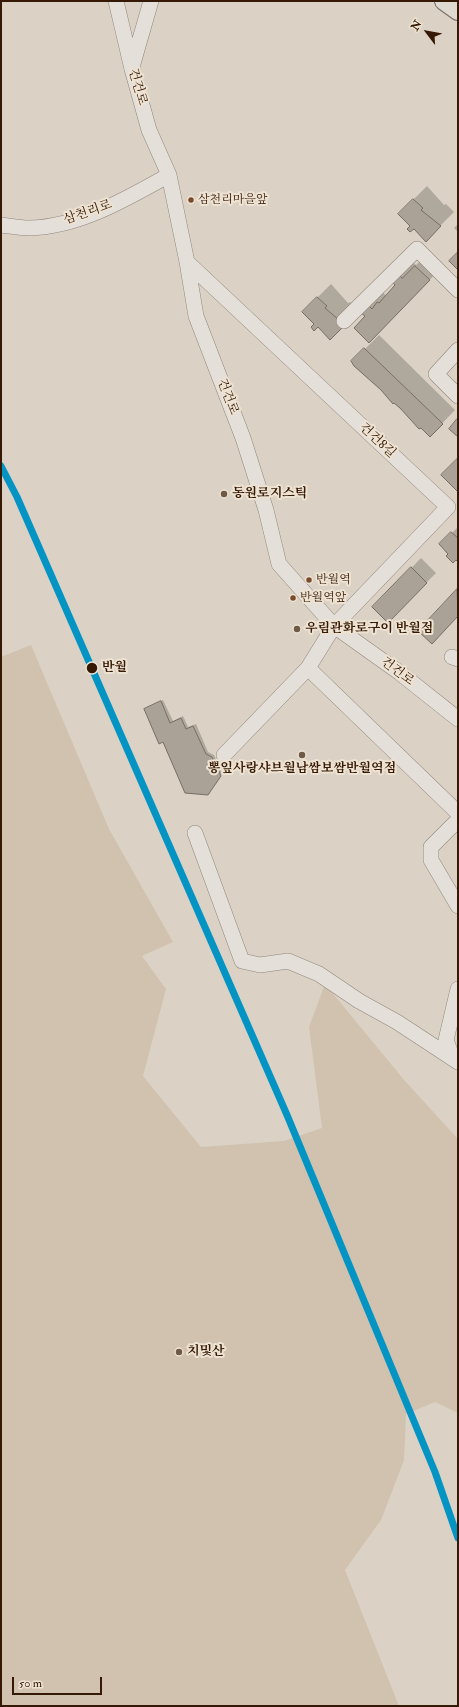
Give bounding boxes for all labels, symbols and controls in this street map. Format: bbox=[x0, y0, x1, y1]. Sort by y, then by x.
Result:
north arrow bbox=[407, 12, 447, 52]
text: N bbox=[408, 18, 425, 33]
street label: 건건로 bbox=[124, 67, 150, 107]
place label: 삼천리마을앞 bbox=[198, 193, 268, 207]
marker: 삼천리마을앞 bbox=[186, 195, 196, 205]
street label: 삼천리로 bbox=[62, 197, 114, 229]
street label: 건건로 bbox=[213, 377, 241, 417]
street label: 건건8길 bbox=[356, 420, 398, 462]
place label: 동원로지스틱 bbox=[232, 486, 307, 502]
marker: 동원로지스틱 bbox=[219, 489, 229, 499]
place label: 반월역 bbox=[316, 573, 351, 587]
marker: 반월역 bbox=[304, 575, 314, 585]
place label: 반월역앞 bbox=[300, 591, 346, 605]
marker: 반월역앞 bbox=[288, 593, 298, 603]
place label: 우림관화로구이 반월점 bbox=[305, 621, 433, 637]
marker: 우림관화로구이 반월점 bbox=[292, 624, 302, 634]
street label: 건건로 bbox=[377, 654, 417, 690]
place label: 반월 bbox=[102, 660, 127, 676]
marker: 반월 bbox=[85, 661, 99, 675]
marker: 뽕잎사랑샤브월남쌈보쌈반월역점 bbox=[297, 750, 307, 760]
place label: 뽕잎사랑샤브월남쌈보쌈반월역점 bbox=[208, 761, 396, 777]
place label: 치및산 bbox=[187, 1344, 225, 1360]
marker: 치및산 bbox=[174, 1347, 184, 1357]
scale bar bbox=[14, 1669, 104, 1695]
text: 50 m bbox=[19, 1676, 42, 1691]

